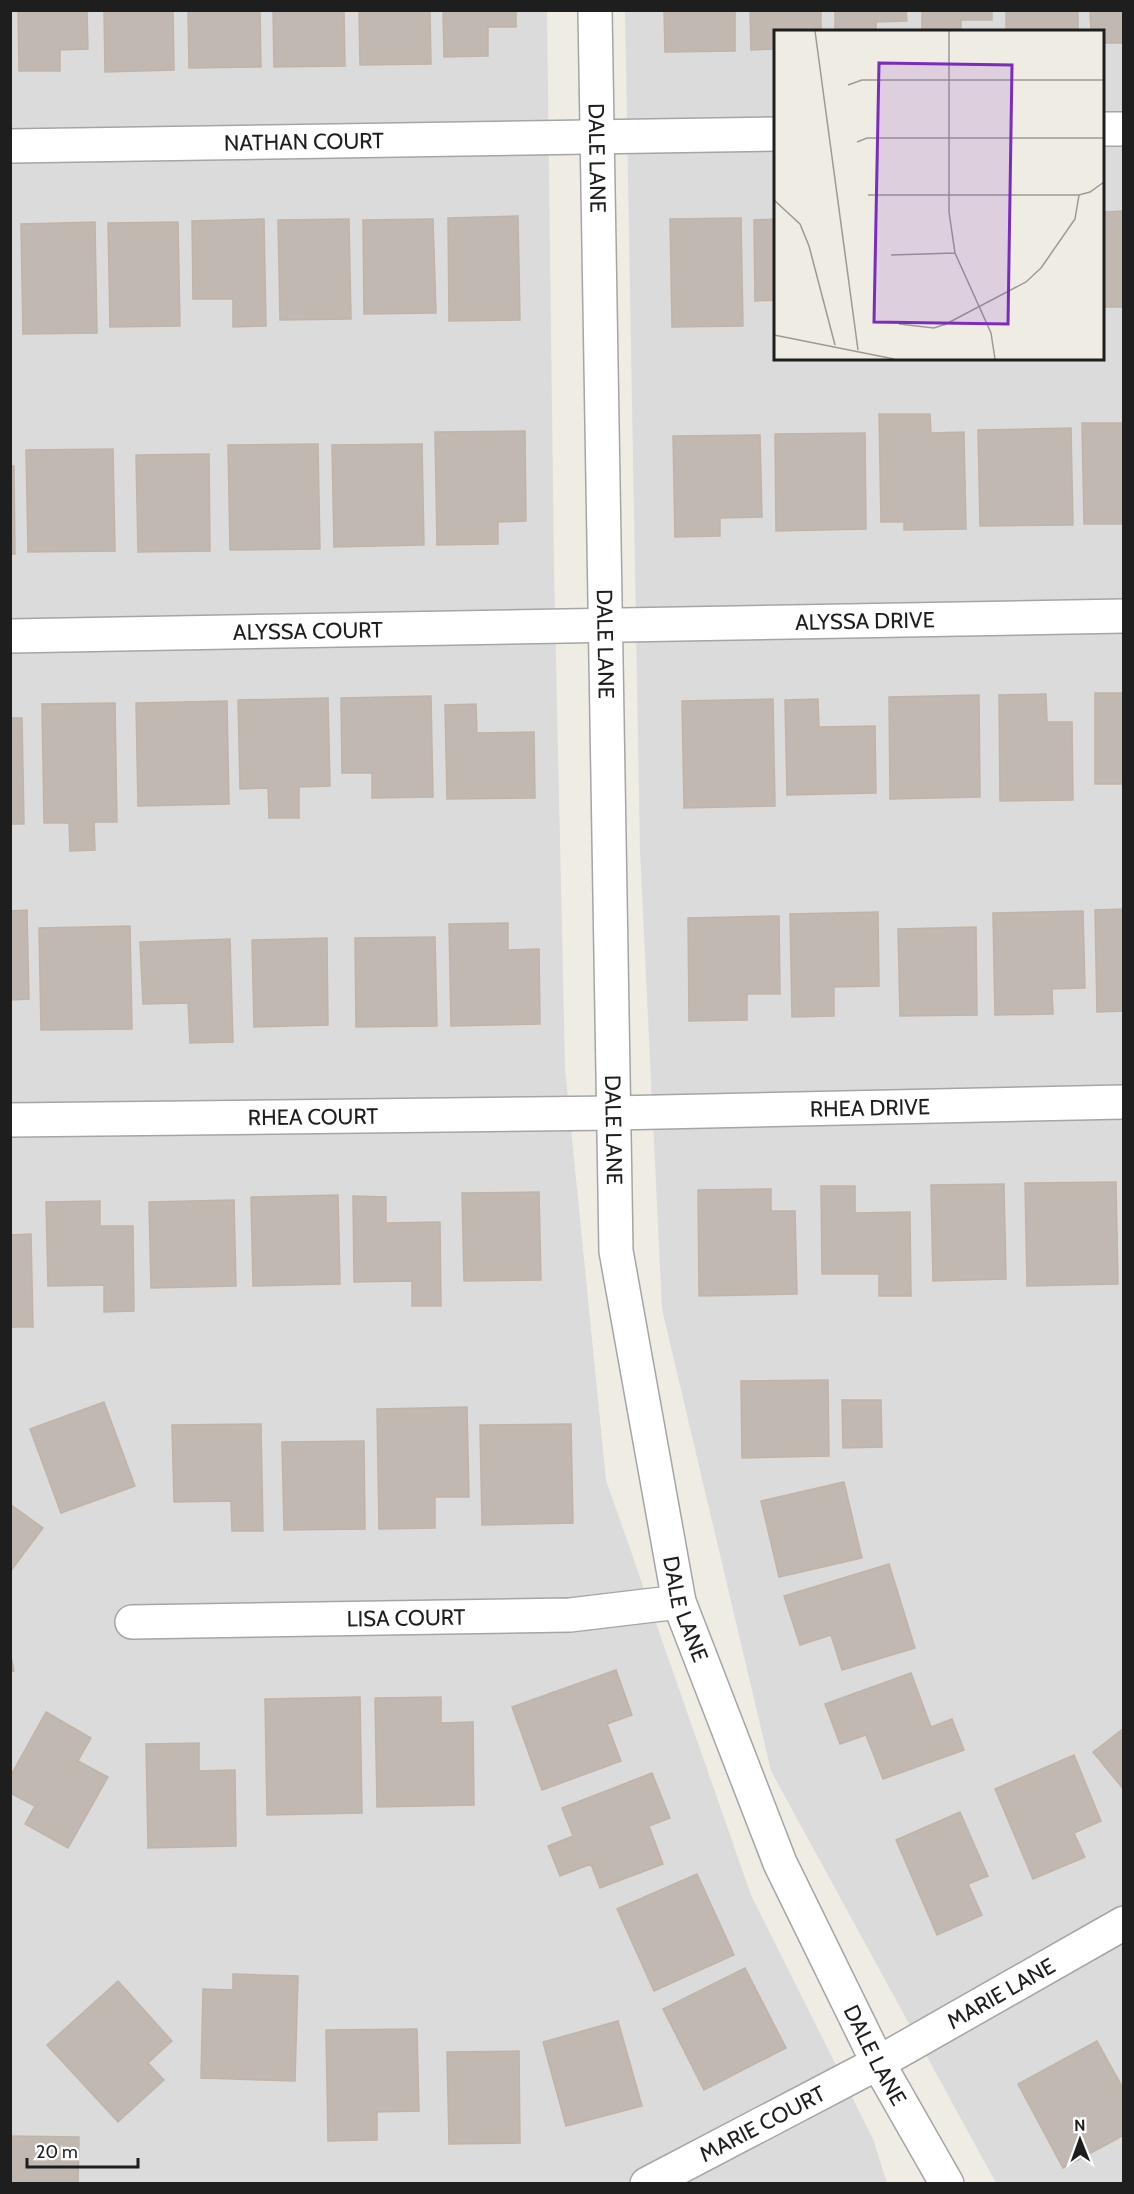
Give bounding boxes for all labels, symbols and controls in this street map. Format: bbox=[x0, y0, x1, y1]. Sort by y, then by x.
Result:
inset map bbox=[774, 30, 1104, 360]
street label: DALE LANE bbox=[583, 103, 612, 213]
street label: NATHAN COURT bbox=[224, 127, 384, 156]
street label: DALE LANE bbox=[591, 589, 620, 699]
street label: ALYSSA DRIVE bbox=[795, 606, 935, 635]
street label: ALYSSA COURT bbox=[233, 616, 383, 645]
street label: DALE LANE bbox=[600, 1075, 628, 1185]
street label: RHEA DRIVE bbox=[810, 1093, 930, 1122]
street label: RHEA COURT bbox=[248, 1102, 379, 1131]
street label: DALE LANE bbox=[657, 1554, 714, 1666]
street label: LISA COURT bbox=[346, 1603, 466, 1632]
street label: MARIE LANE bbox=[942, 1952, 1059, 2035]
street label: DALE LANE bbox=[838, 2000, 913, 2110]
street label: MARIE COURT bbox=[695, 2079, 830, 2168]
north arrow bbox=[1050, 2110, 1110, 2170]
text: N bbox=[1074, 2116, 1086, 2135]
scale bar bbox=[27, 2131, 138, 2169]
text: 20 m bbox=[36, 2141, 78, 2163]

